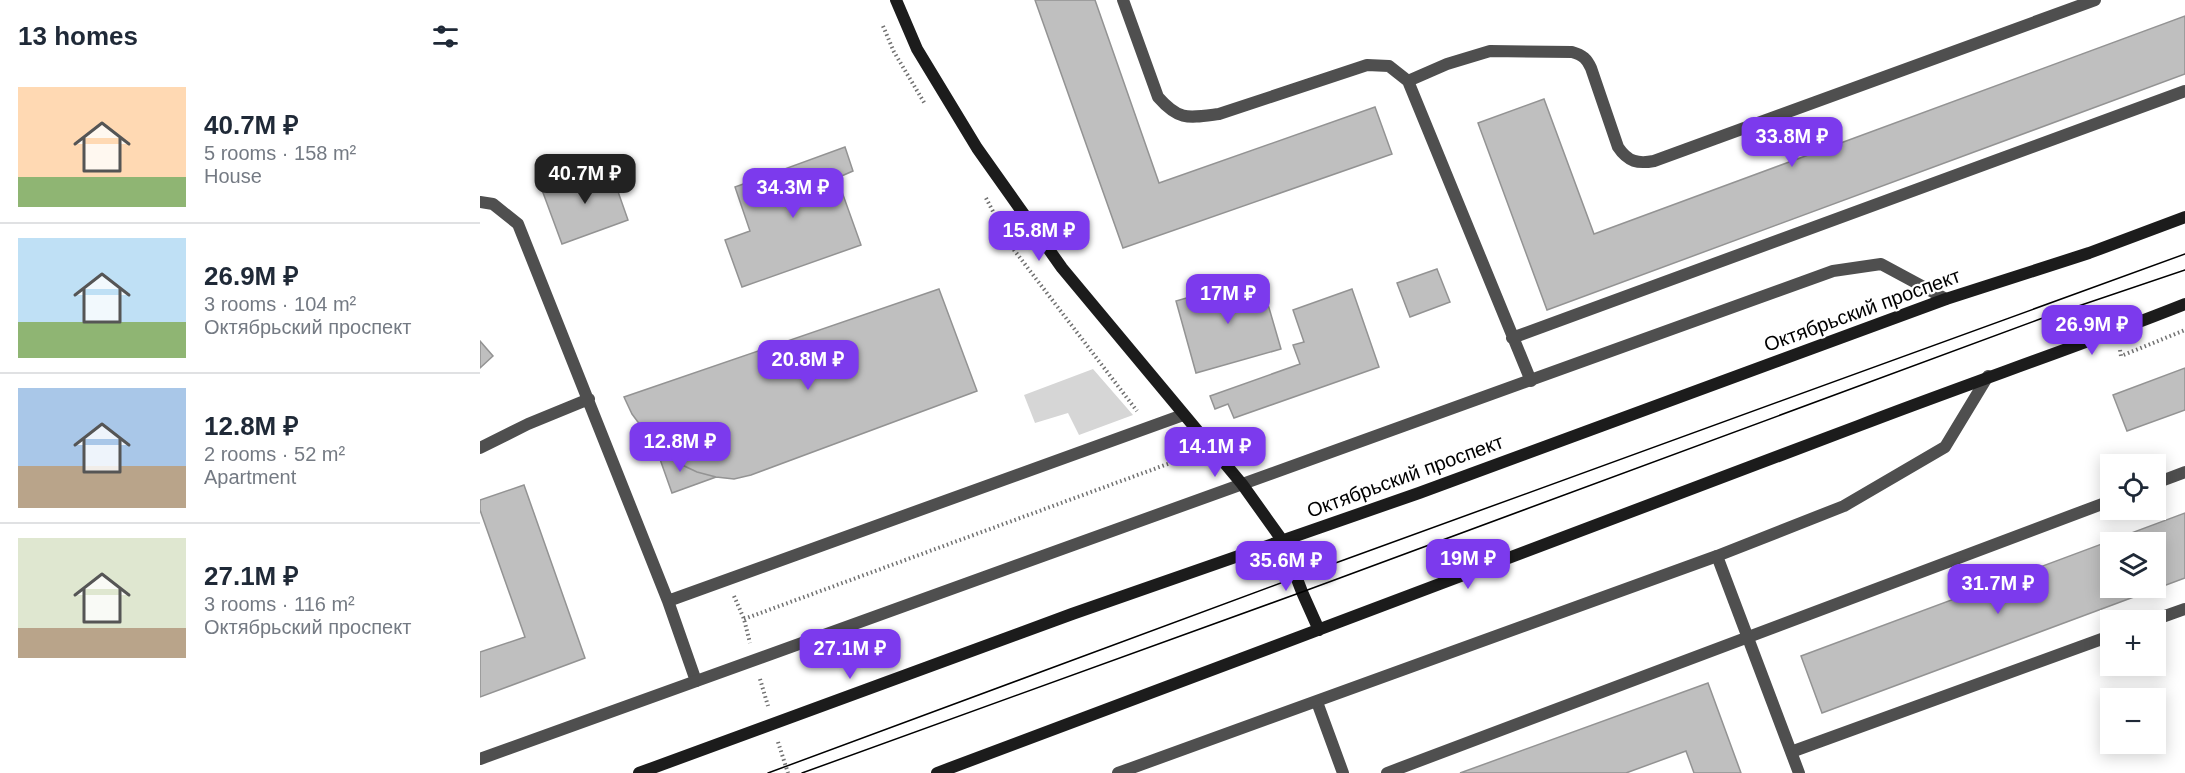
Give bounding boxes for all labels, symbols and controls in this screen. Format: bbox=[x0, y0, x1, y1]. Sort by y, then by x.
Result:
icon: filters bbox=[429, 20, 462, 53]
text: 13 homes bbox=[18, 21, 138, 51]
text: 40.7M ₽ bbox=[204, 110, 299, 140]
icon: home bbox=[66, 111, 138, 183]
pin: 33.8M ₽ bbox=[1737, 117, 1847, 168]
text: 33.8M ₽ bbox=[1756, 125, 1828, 147]
text: 5 rooms · 158 m² bbox=[204, 142, 356, 164]
pin: 40.7M ₽ bbox=[530, 154, 640, 205]
text: 40.7M ₽ bbox=[549, 162, 621, 184]
text: House bbox=[204, 165, 262, 187]
pin: 34.3M ₽ bbox=[738, 168, 848, 219]
text: 34.3M ₽ bbox=[757, 176, 829, 198]
pin: 15.8M ₽ bbox=[984, 211, 1094, 262]
text: 15.8M ₽ bbox=[1003, 219, 1075, 241]
text: 26.9M ₽ bbox=[204, 261, 299, 291]
icon: home bbox=[66, 262, 138, 334]
street label: Октябрьский проспект bbox=[1761, 264, 1963, 356]
pin: 17M ₽ bbox=[1186, 274, 1270, 325]
text: 17M ₽ bbox=[1200, 282, 1256, 304]
text: 3 rooms · 104 m² bbox=[204, 293, 356, 315]
pin: 26.9M ₽ bbox=[2037, 305, 2147, 356]
text: 26.9M ₽ bbox=[2056, 313, 2128, 335]
text: Октябрьский проспект bbox=[204, 316, 411, 338]
pin: 20.8M ₽ bbox=[753, 340, 863, 391]
text: 20.8M ₽ bbox=[772, 348, 844, 370]
text: 12.8M ₽ bbox=[204, 411, 299, 441]
icon: home bbox=[66, 412, 138, 484]
pin: 12.8M ₽ bbox=[625, 422, 735, 473]
pin: 14.1M ₽ bbox=[1160, 427, 1270, 478]
text: 12.8M ₽ bbox=[644, 430, 716, 452]
street label: Октябрьский проспект bbox=[1304, 430, 1506, 522]
text: 14.1M ₽ bbox=[1179, 435, 1251, 457]
text: 2 rooms · 52 m² bbox=[204, 443, 345, 465]
map controls bbox=[2100, 454, 2166, 754]
button: locate bbox=[2100, 454, 2166, 520]
text: Apartment bbox=[204, 466, 296, 488]
button: layers bbox=[2100, 532, 2166, 598]
pin: 19M ₽ bbox=[1426, 539, 1510, 590]
pin: 35.6M ₽ bbox=[1231, 541, 1341, 592]
text: 19M ₽ bbox=[1440, 547, 1496, 569]
text: 35.6M ₽ bbox=[1250, 549, 1322, 571]
text: 27.1M ₽ bbox=[204, 561, 299, 591]
icon: home bbox=[66, 562, 138, 634]
pin: 31.7M ₽ bbox=[1943, 564, 2053, 615]
text: 31.7M ₽ bbox=[1962, 572, 2034, 594]
text: 3 rooms · 116 m² bbox=[204, 593, 355, 615]
button: + bbox=[2100, 610, 2166, 676]
text: Октябрьский проспект bbox=[204, 616, 411, 638]
pin: 27.1M ₽ bbox=[795, 629, 905, 680]
text: 27.1M ₽ bbox=[814, 637, 886, 659]
button: − bbox=[2100, 688, 2166, 754]

